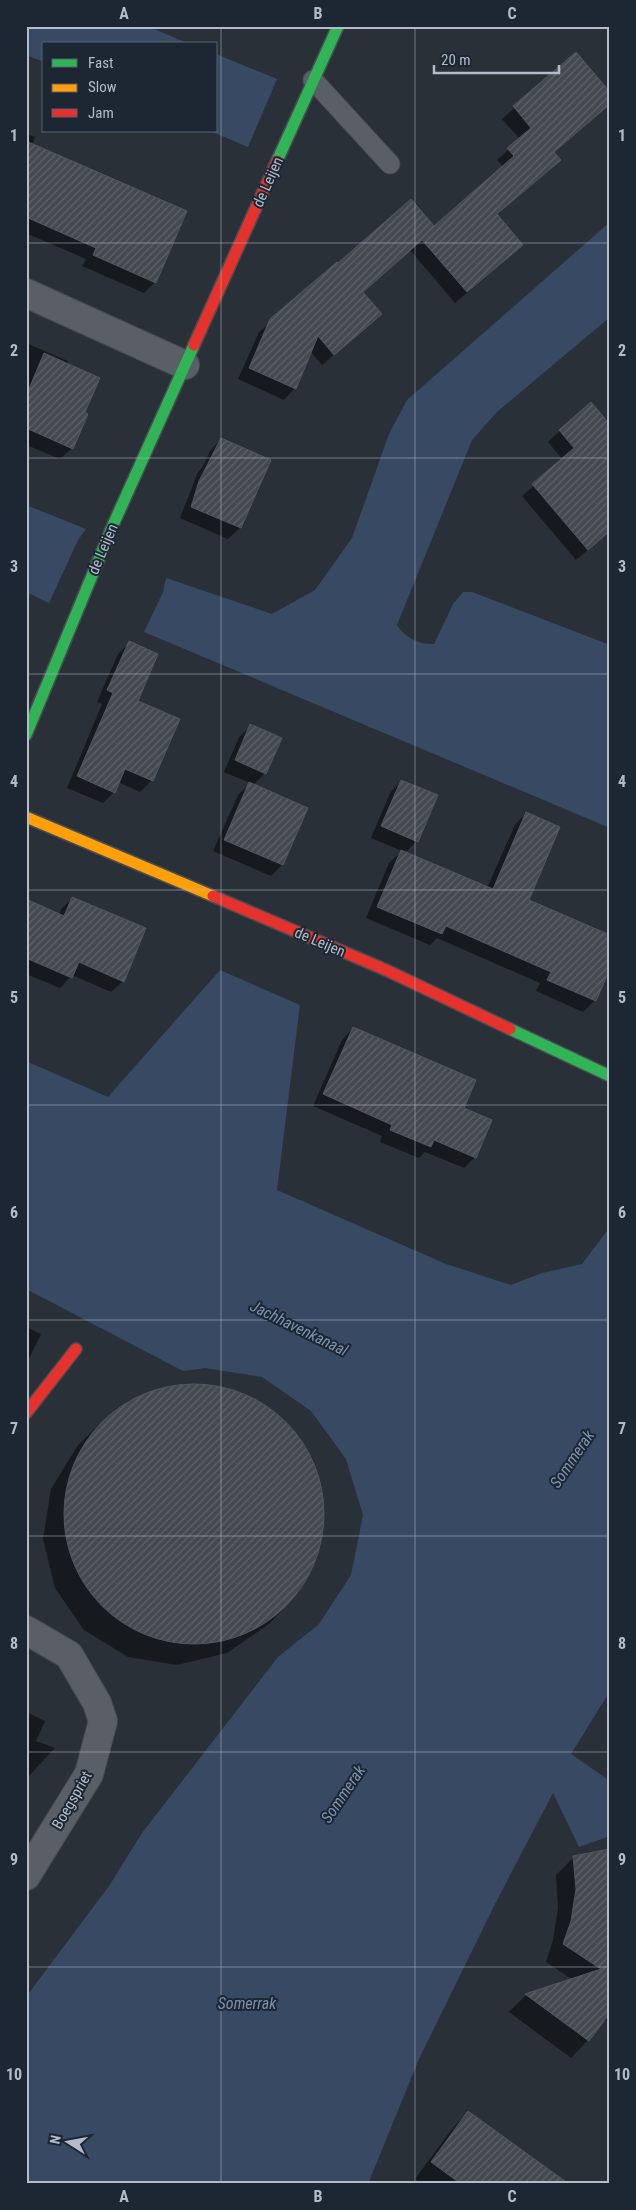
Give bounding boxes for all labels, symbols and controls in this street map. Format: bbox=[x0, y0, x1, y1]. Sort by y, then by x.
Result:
text: A bbox=[119, 4, 129, 23]
text: B bbox=[314, 4, 323, 23]
text: C bbox=[507, 4, 517, 23]
legend bbox=[42, 42, 218, 132]
scale bar bbox=[434, 42, 558, 74]
text: 20 m bbox=[441, 51, 471, 69]
text: Fast bbox=[88, 54, 113, 72]
text: Slow bbox=[88, 78, 117, 96]
text: Jam bbox=[88, 104, 114, 122]
text: 1 bbox=[10, 126, 18, 145]
text: 1 bbox=[618, 126, 626, 145]
street label: de Leijen bbox=[249, 154, 287, 210]
text: 2 bbox=[10, 341, 18, 360]
text: 2 bbox=[618, 341, 626, 360]
street label: de Leijen bbox=[84, 521, 122, 577]
text: 3 bbox=[10, 557, 18, 576]
text: 3 bbox=[618, 557, 626, 576]
text: 4 bbox=[10, 772, 18, 791]
text: 4 bbox=[618, 772, 626, 791]
street label: de Leijen bbox=[292, 923, 348, 961]
text: 5 bbox=[10, 988, 18, 1007]
text: 5 bbox=[618, 988, 626, 1007]
text: 6 bbox=[10, 1203, 18, 1222]
text: 6 bbox=[618, 1203, 626, 1222]
water label: Jachhavenkanaal bbox=[247, 1296, 351, 1360]
text: 7 bbox=[10, 1419, 18, 1438]
text: 7 bbox=[618, 1419, 626, 1438]
water label: Sommerak bbox=[546, 1426, 599, 1491]
text: 8 bbox=[10, 1634, 18, 1653]
text: 8 bbox=[618, 1634, 626, 1653]
water label: Sommerak bbox=[317, 1761, 370, 1826]
street label: Boegspriet bbox=[48, 1768, 96, 1832]
text: 9 bbox=[10, 1850, 18, 1869]
text: 9 bbox=[618, 1850, 626, 1869]
water label: Somerrak bbox=[218, 1994, 277, 2013]
text: 10 bbox=[6, 2065, 22, 2084]
text: 10 bbox=[614, 2065, 630, 2084]
north arrow bbox=[42, 2118, 92, 2168]
text: N bbox=[47, 2134, 64, 2145]
text: A bbox=[119, 2187, 129, 2206]
text: B bbox=[314, 2187, 323, 2206]
text: C bbox=[507, 2187, 517, 2206]

